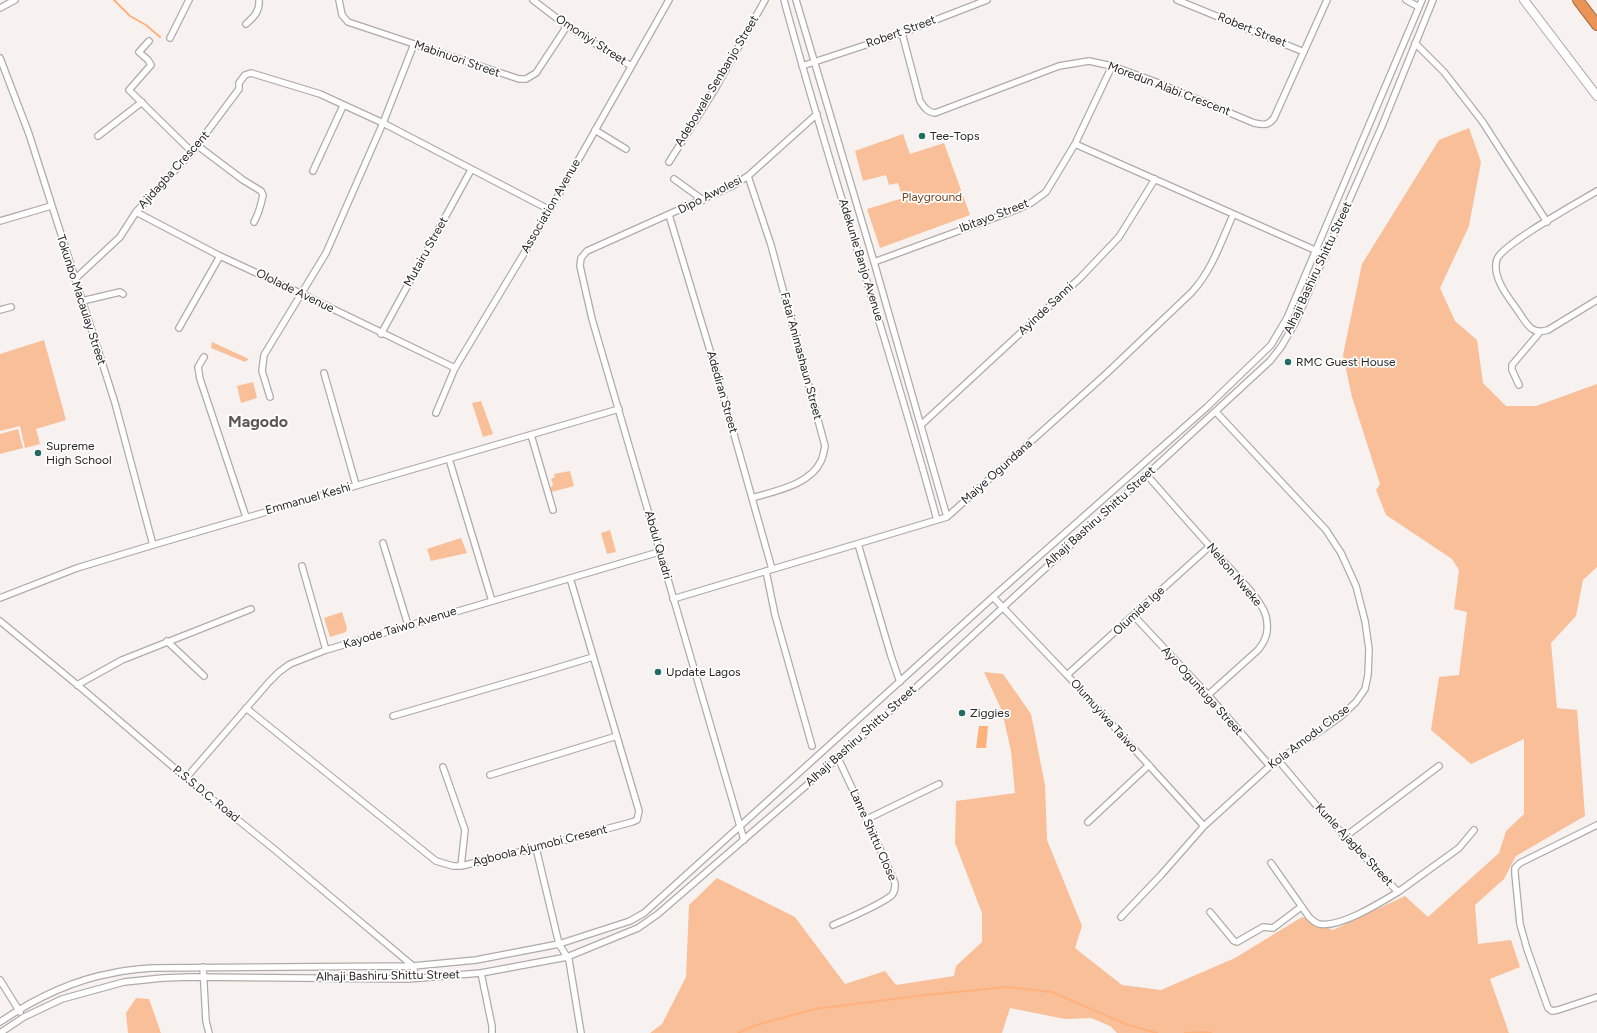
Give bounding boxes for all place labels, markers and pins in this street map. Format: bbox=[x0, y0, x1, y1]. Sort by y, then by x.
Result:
place label: Tee-Tops bbox=[930, 129, 980, 143]
marker: Tee-Tops bbox=[917, 131, 927, 141]
place label: RMC Guest House bbox=[1296, 355, 1396, 369]
marker: RMC Guest House bbox=[1283, 357, 1293, 367]
place label: Supreme High School bbox=[46, 439, 112, 467]
marker: Supreme High School bbox=[33, 448, 43, 458]
place label: Update Lagos bbox=[666, 665, 741, 679]
marker: Update Lagos bbox=[653, 667, 663, 677]
place label: Ziggies bbox=[970, 706, 1009, 720]
marker: Ziggies bbox=[957, 708, 967, 718]

